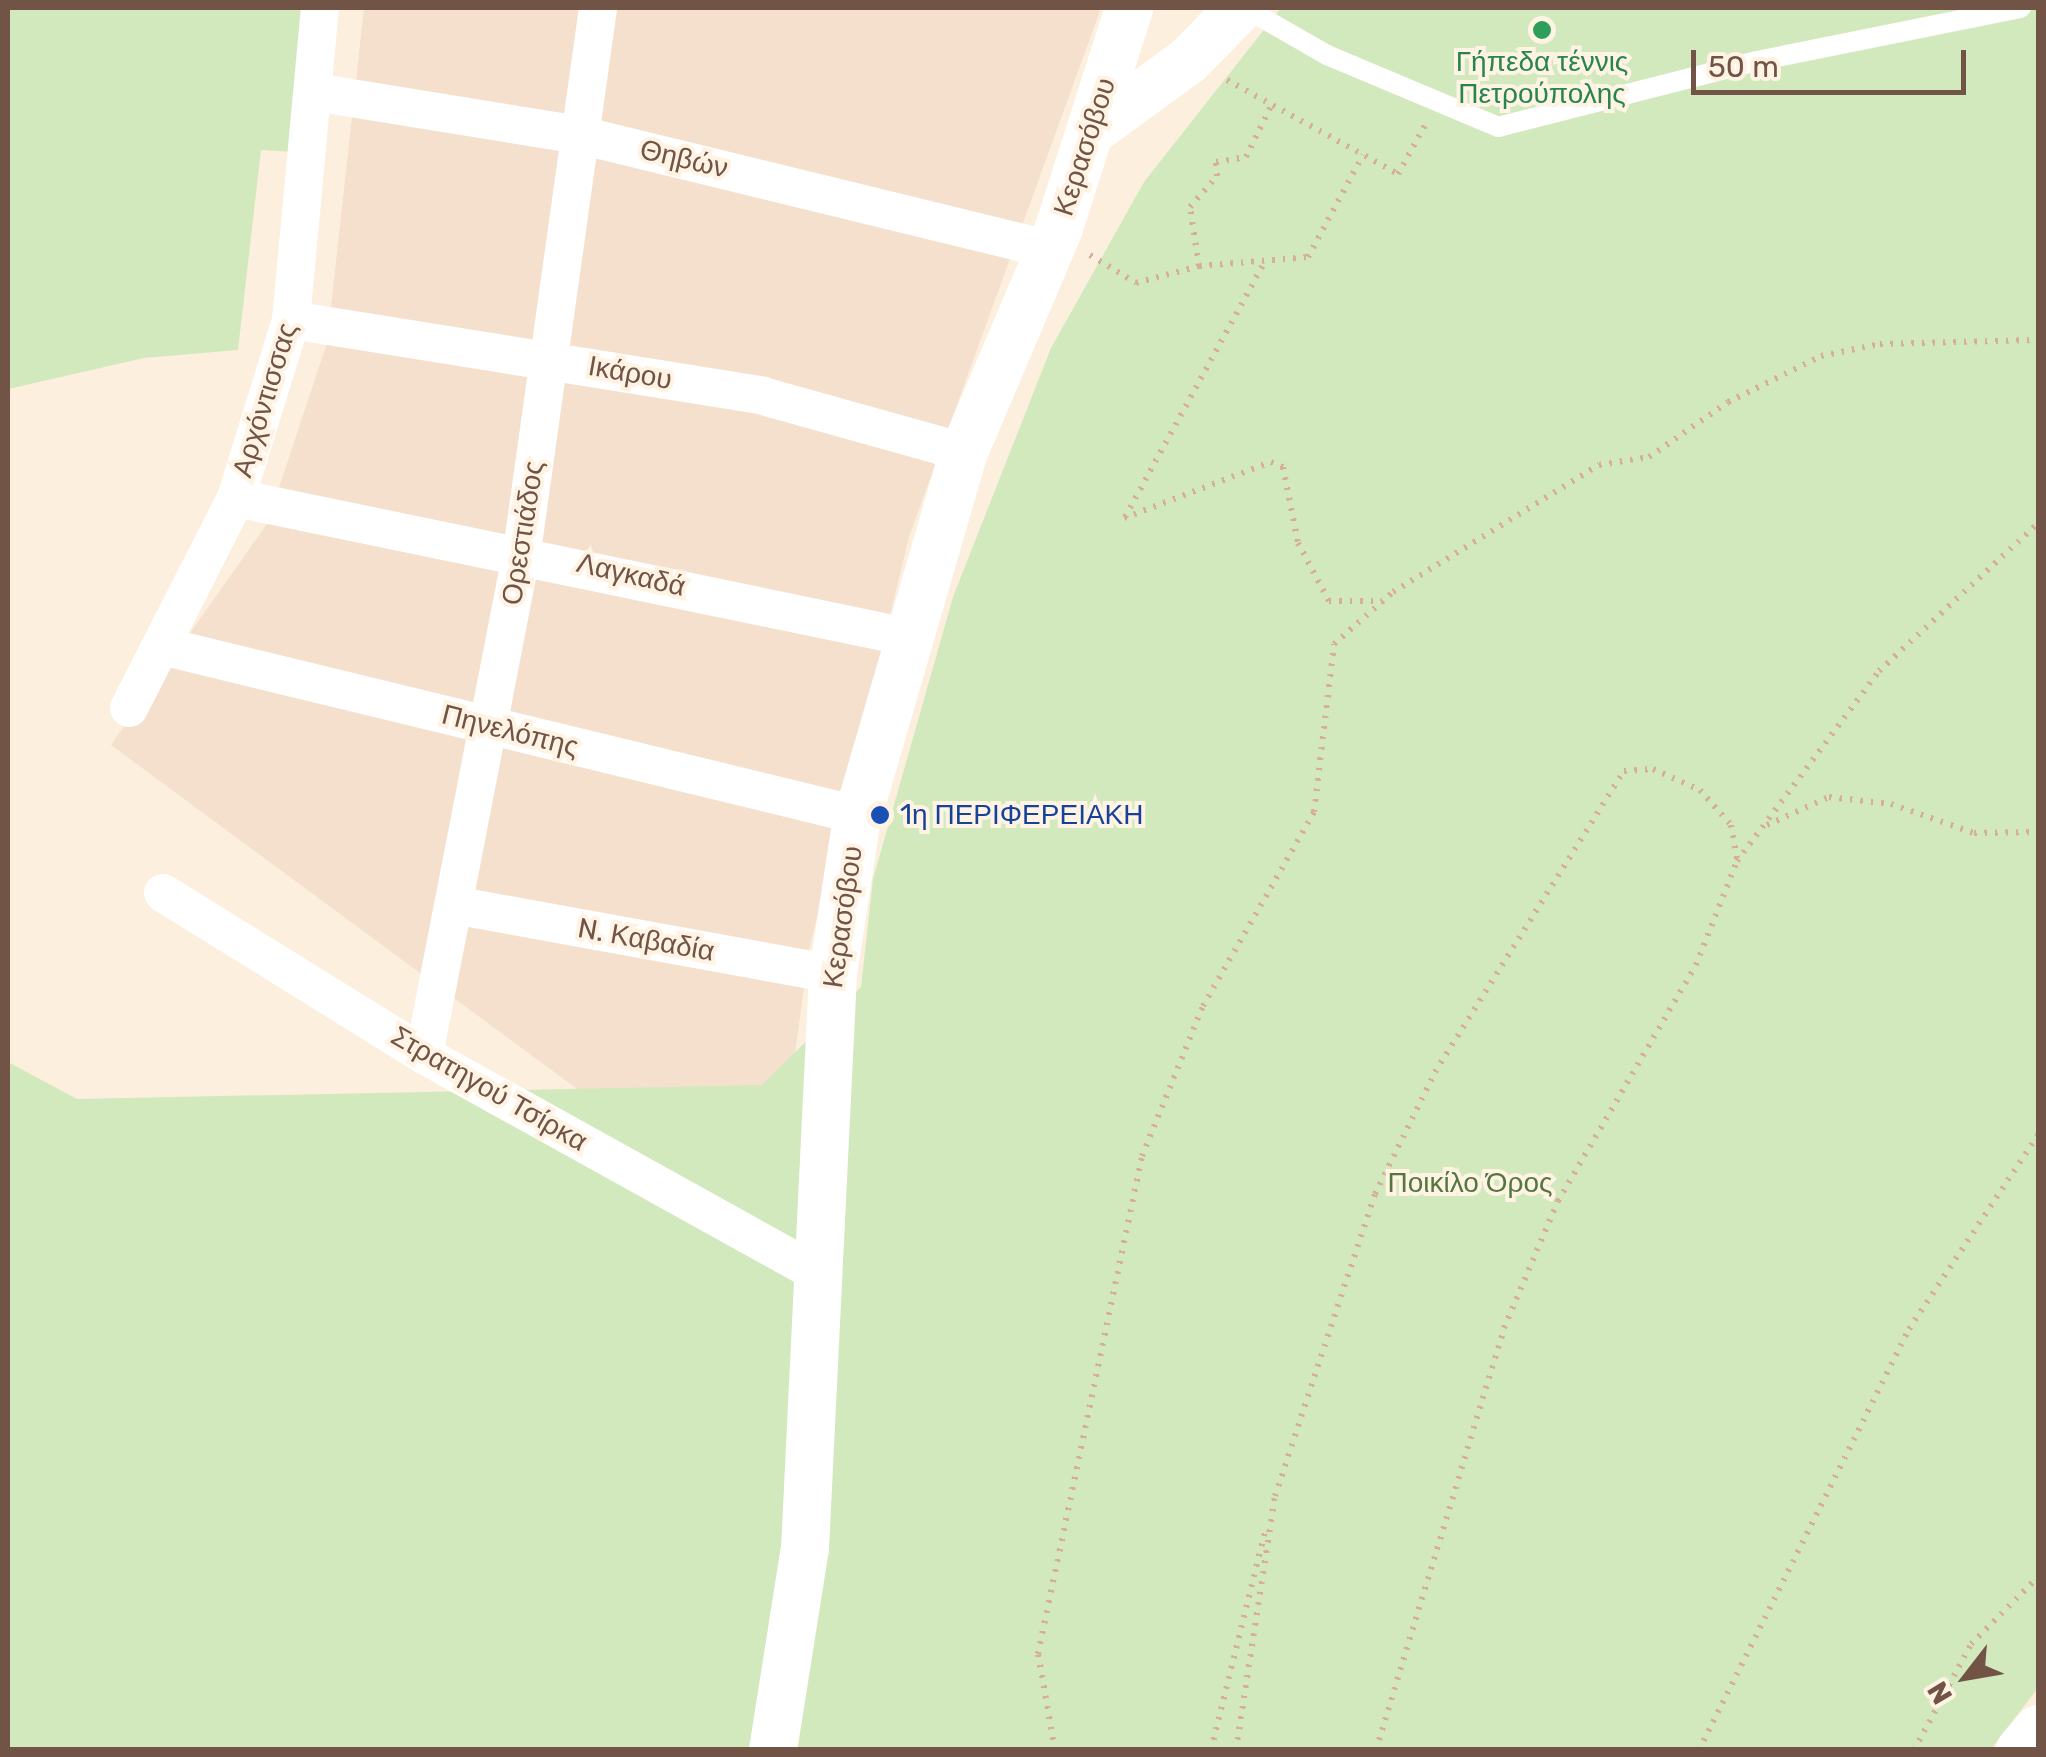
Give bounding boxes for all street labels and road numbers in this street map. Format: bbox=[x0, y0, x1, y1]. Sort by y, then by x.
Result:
street label: Κερασόβου bbox=[1047, 74, 1123, 220]
street label: Θηβών bbox=[637, 133, 731, 185]
street label: Αρχόντισσας bbox=[226, 319, 304, 481]
street label: Ικάρου bbox=[586, 349, 674, 397]
street label: Ορεστιάδος bbox=[495, 458, 551, 608]
street label: Λαγκαδά bbox=[573, 546, 689, 604]
street label: Πηνελόπης bbox=[438, 698, 582, 764]
street label: Κερασόβου bbox=[816, 844, 870, 990]
street label: N. Καβαδία bbox=[575, 911, 717, 969]
street label: Στρατηγού Τσίρκα bbox=[385, 1019, 593, 1159]

